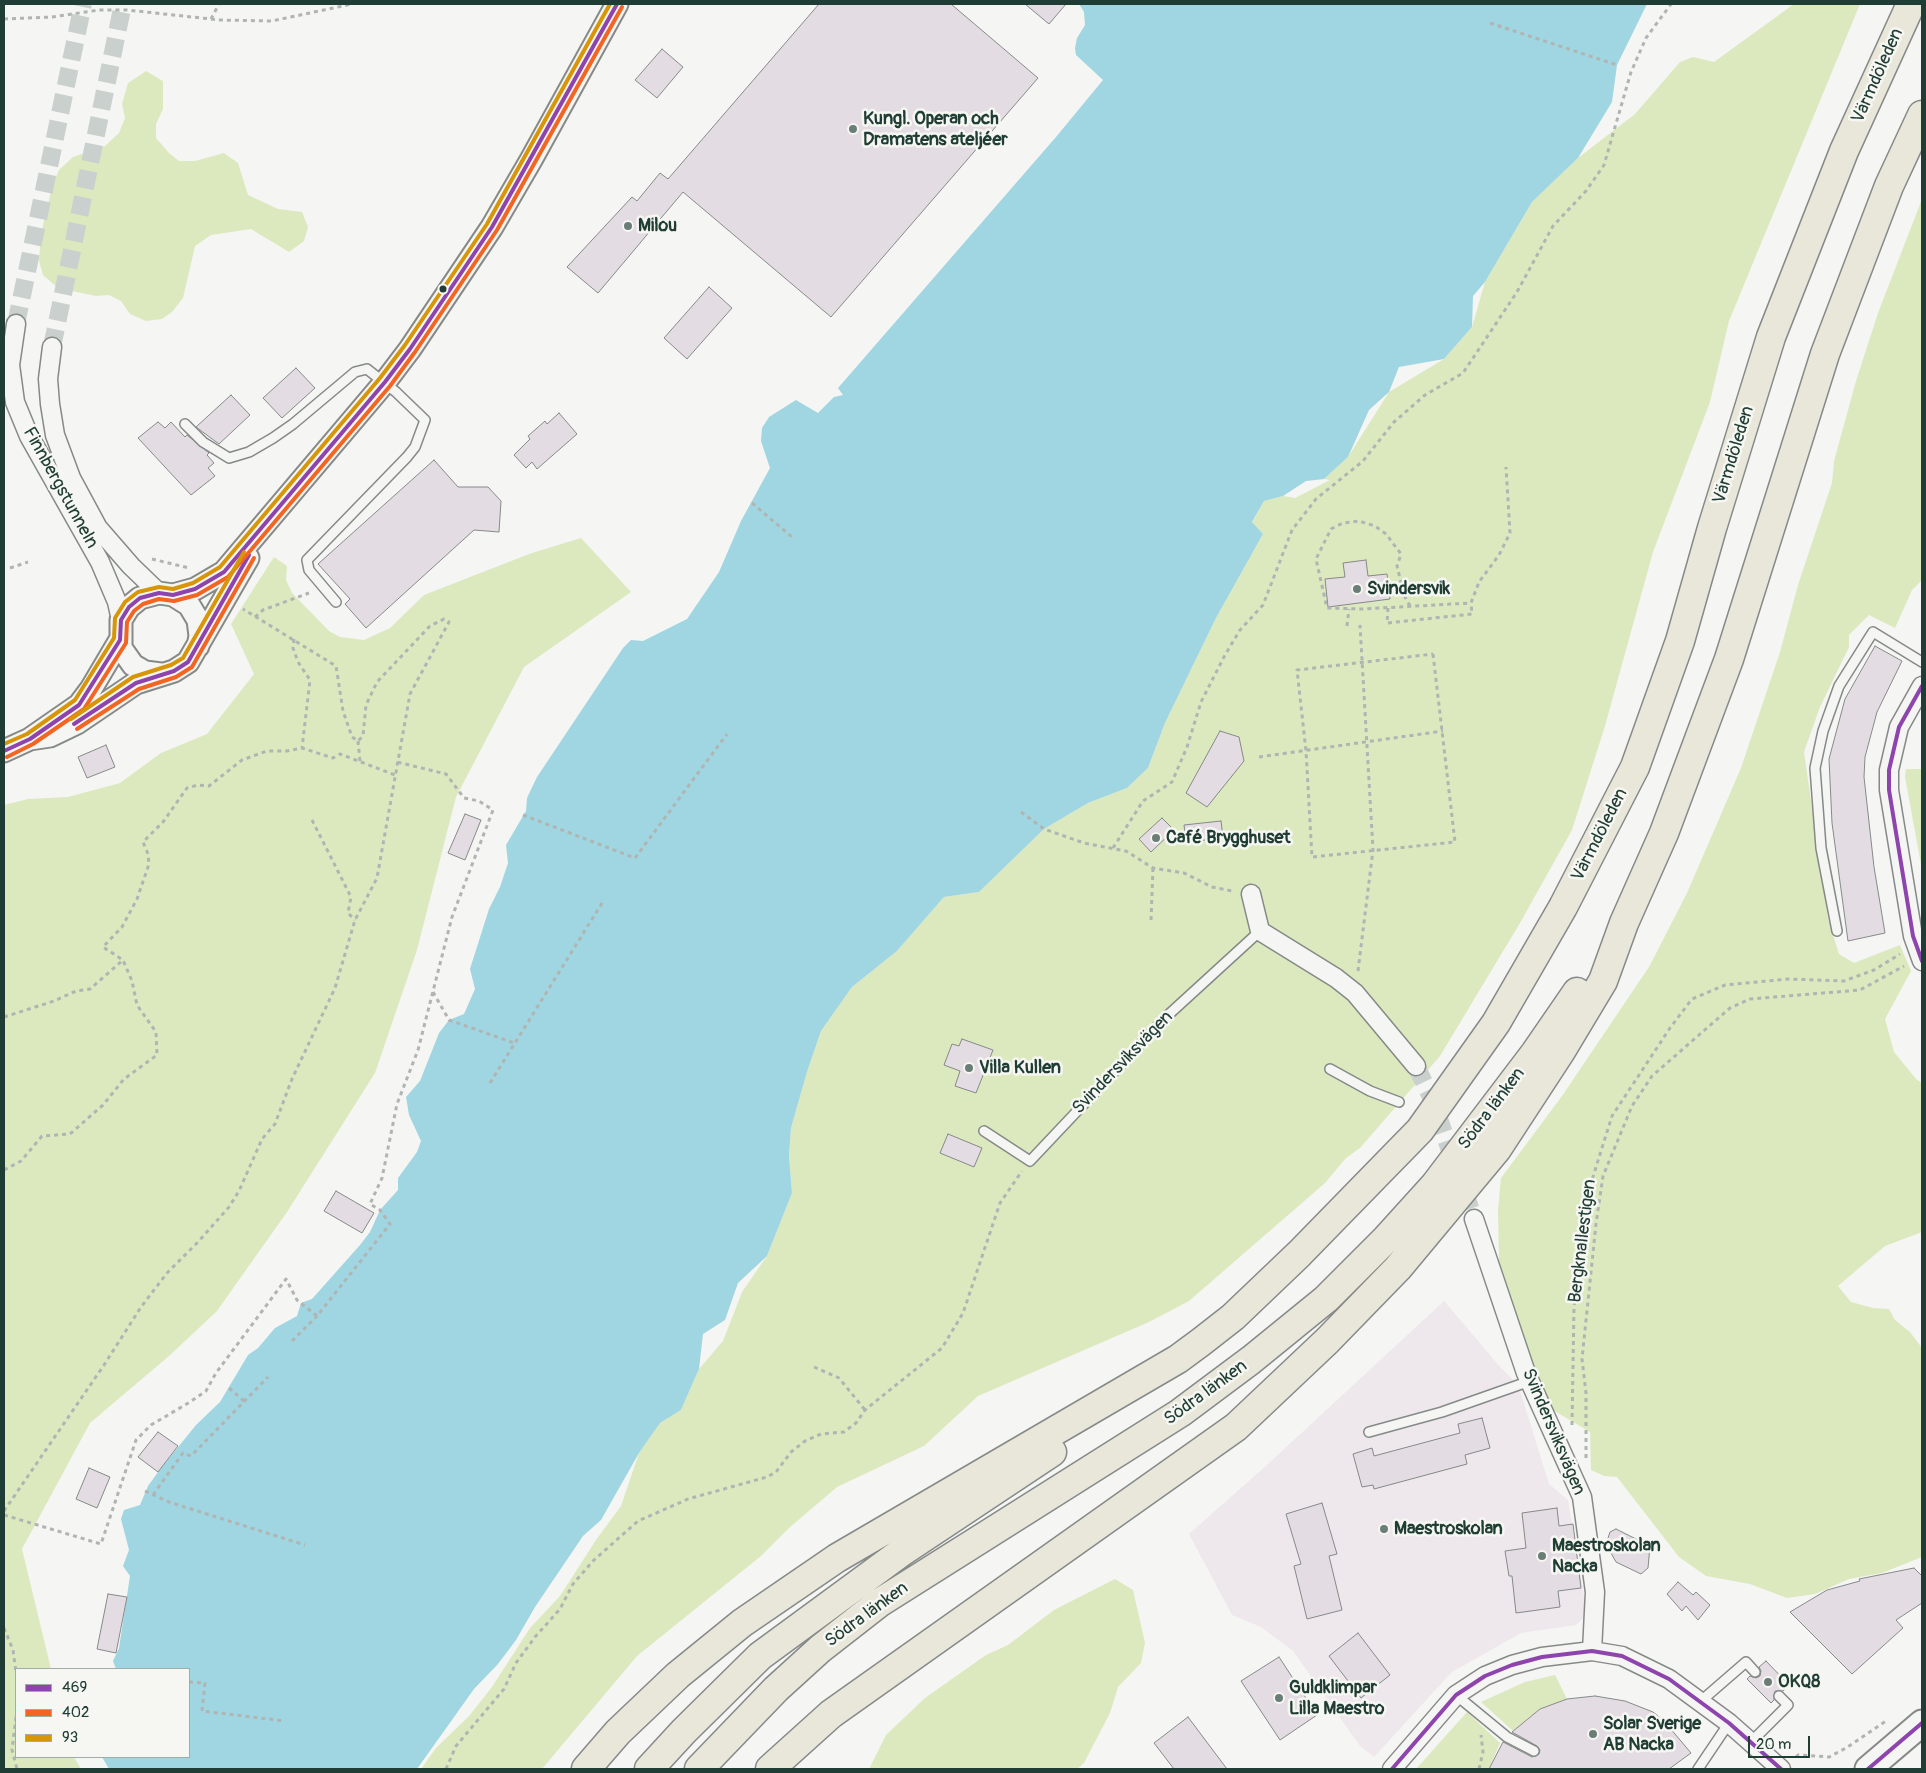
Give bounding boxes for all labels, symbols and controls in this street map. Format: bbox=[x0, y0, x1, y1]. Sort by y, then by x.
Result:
street label: Värmdöleden bbox=[1848, 25, 1908, 127]
place label: Kungl. Operan och Dramatens ateljéer bbox=[863, 108, 1008, 150]
marker: Kungl. Operan och Dramatens ateljéer bbox=[847, 123, 859, 135]
place label: Milou bbox=[638, 215, 677, 237]
marker: Milou bbox=[622, 220, 634, 232]
unlabelled marker bbox=[438, 284, 448, 294]
street label: Värmdöleden bbox=[1709, 403, 1759, 507]
street label: Finnbergstunneln bbox=[18, 424, 102, 552]
place label: Svindersvik bbox=[1367, 578, 1450, 600]
marker: Svindersvik bbox=[1351, 583, 1363, 595]
street label: Värmdöleden bbox=[1567, 785, 1633, 885]
place label: Café Brygghuset bbox=[1166, 827, 1291, 849]
marker: Café Brygghuset bbox=[1150, 832, 1162, 844]
street label: Svindersviksvägen bbox=[1068, 1007, 1178, 1119]
place label: Villa Kullen bbox=[979, 1057, 1061, 1079]
marker: Villa Kullen bbox=[963, 1062, 975, 1074]
street label: Södra länken bbox=[1454, 1064, 1530, 1154]
street label: Bergknallestigen bbox=[1565, 1178, 1601, 1304]
street label: Södra länken bbox=[1160, 1356, 1252, 1430]
street label: Svindersviksvägen bbox=[1517, 1365, 1589, 1499]
place label: Maestroskolan bbox=[1394, 1518, 1503, 1540]
marker: Maestroskolan bbox=[1378, 1523, 1390, 1535]
place label: Maestroskolan Nacka bbox=[1552, 1535, 1661, 1578]
marker: Maestroskolan Nacka bbox=[1536, 1550, 1548, 1562]
street label: Södra länken bbox=[821, 1578, 913, 1652]
legend bbox=[15, 1668, 190, 1758]
place label: OKQ8 bbox=[1778, 1671, 1820, 1693]
marker: OKQ8 bbox=[1762, 1676, 1774, 1688]
place label: Guldklimpar Lilla Maestro bbox=[1289, 1677, 1384, 1720]
text: 469 bbox=[62, 1678, 87, 1697]
marker: Guldklimpar Lilla Maestro bbox=[1273, 1692, 1285, 1704]
text: 402 bbox=[62, 1703, 89, 1722]
place label: Solar Sverige AB Nacka bbox=[1603, 1713, 1701, 1756]
scale bar bbox=[1751, 1726, 1814, 1758]
text: 93 bbox=[62, 1728, 78, 1747]
marker: Solar Sverige AB Nacka bbox=[1587, 1728, 1599, 1740]
text: 20 m bbox=[1756, 1735, 1791, 1754]

